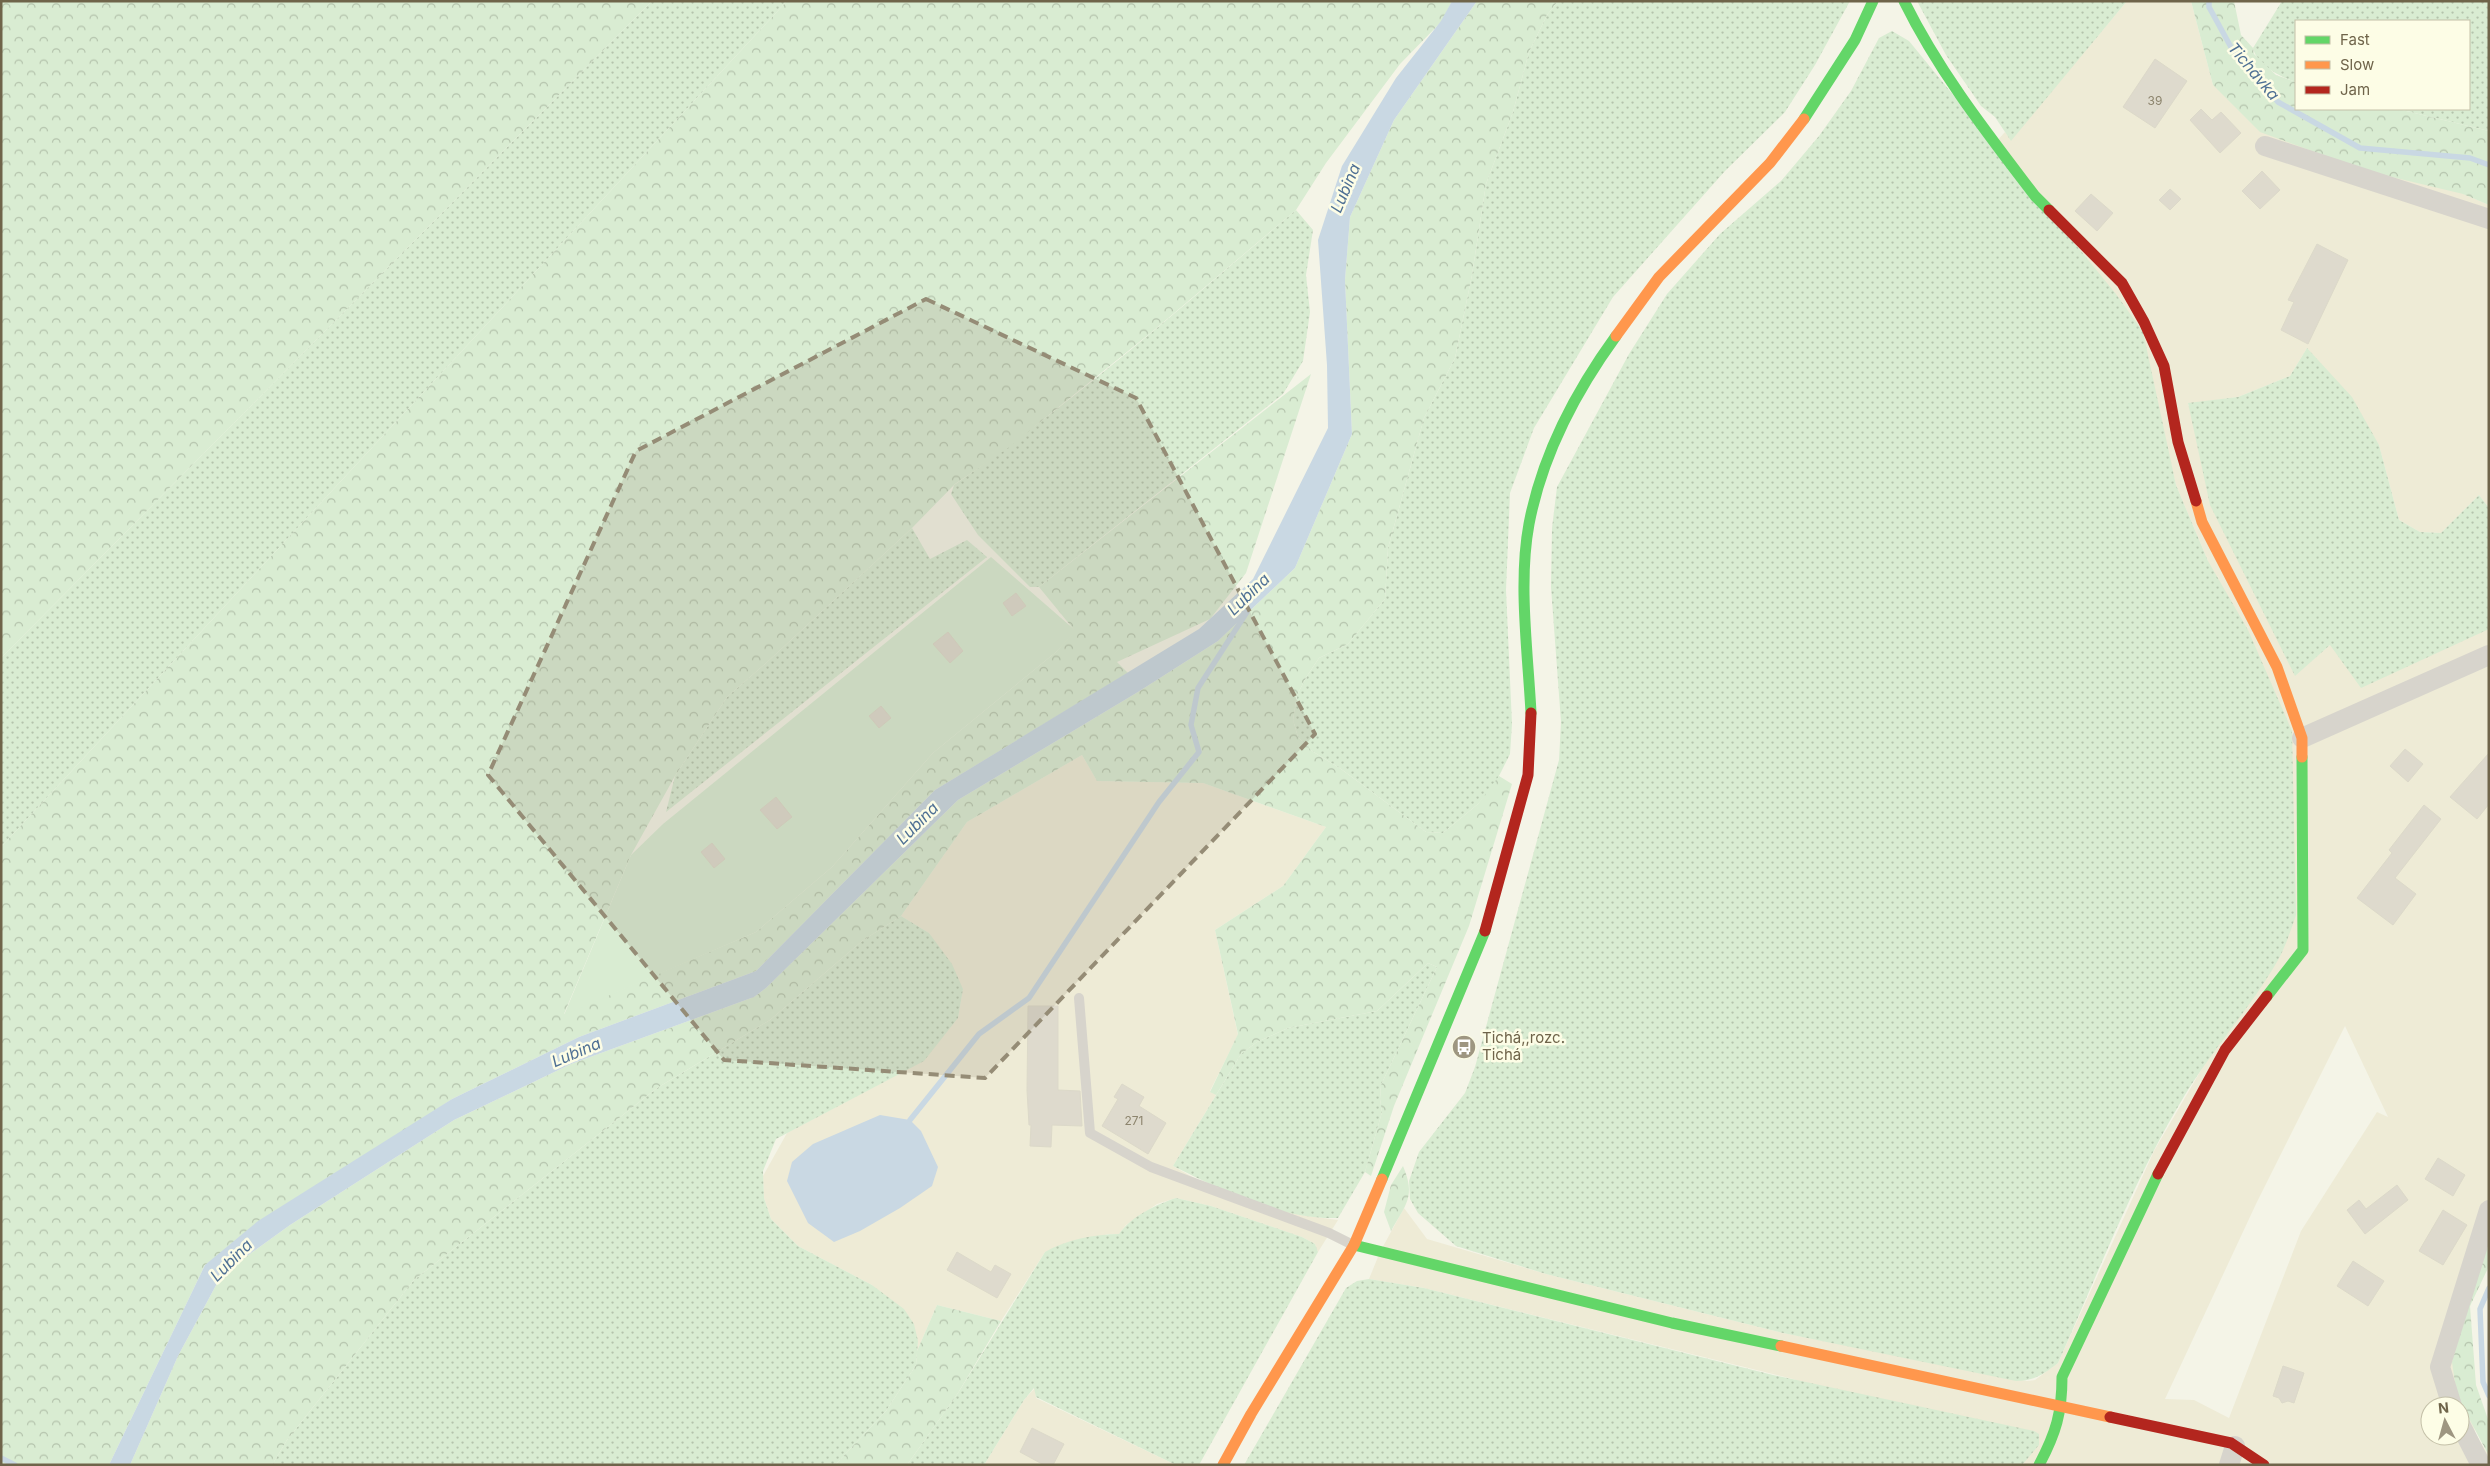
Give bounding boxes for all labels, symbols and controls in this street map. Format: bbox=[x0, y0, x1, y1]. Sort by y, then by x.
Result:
legend bbox=[2295, 20, 2470, 110]
text: Fast bbox=[2340, 30, 2370, 49]
water label: Tichávka bbox=[2224, 38, 2284, 104]
text: Slow bbox=[2340, 55, 2374, 74]
text: Jam bbox=[2340, 80, 2370, 99]
house number: 39 bbox=[2148, 93, 2162, 108]
water label: Lubina bbox=[1326, 160, 1364, 216]
water label: Lubina bbox=[1223, 569, 1274, 619]
water label: Lubina bbox=[892, 798, 942, 848]
place label: Tichá,,rozc. Tichá bbox=[1482, 1028, 1565, 1064]
water label: Lubina bbox=[548, 1033, 604, 1071]
bus stop icon: Tichá,,rozc. Tichá bbox=[1451, 1034, 1477, 1060]
house number: 271 bbox=[1125, 1113, 1144, 1128]
water label: Lubina bbox=[206, 1235, 256, 1285]
north arrow bbox=[2420, 1396, 2470, 1446]
text: N bbox=[2437, 1399, 2450, 1417]

